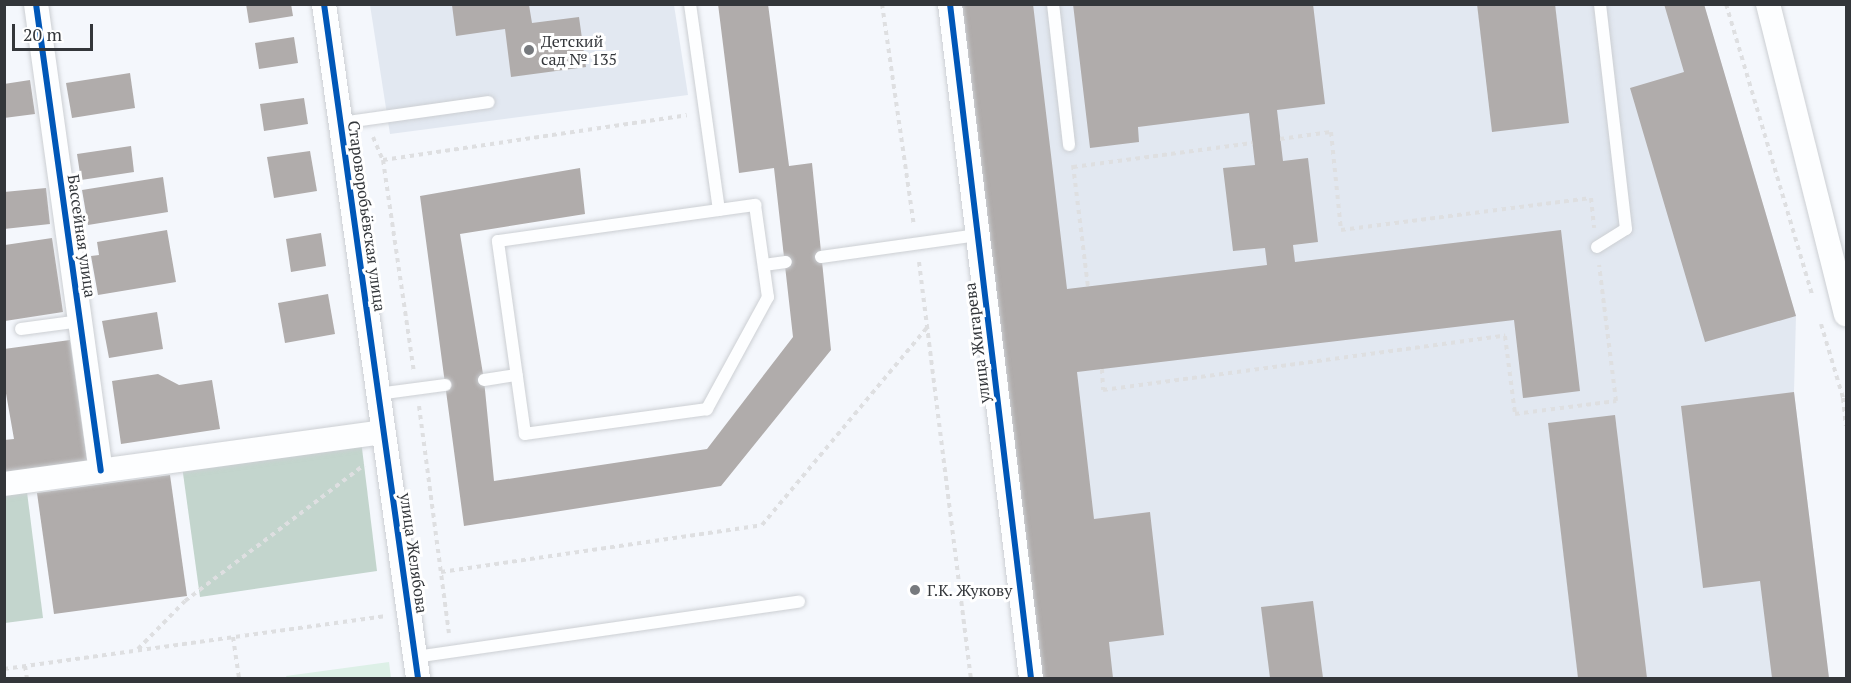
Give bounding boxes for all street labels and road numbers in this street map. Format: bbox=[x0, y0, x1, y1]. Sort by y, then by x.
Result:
street label: Староворобьёвская улица bbox=[344, 119, 390, 313]
street label: Бассейная улица bbox=[64, 173, 100, 299]
street label: улица Жигарева bbox=[960, 282, 994, 404]
street label: улица Желябова bbox=[396, 491, 432, 615]

